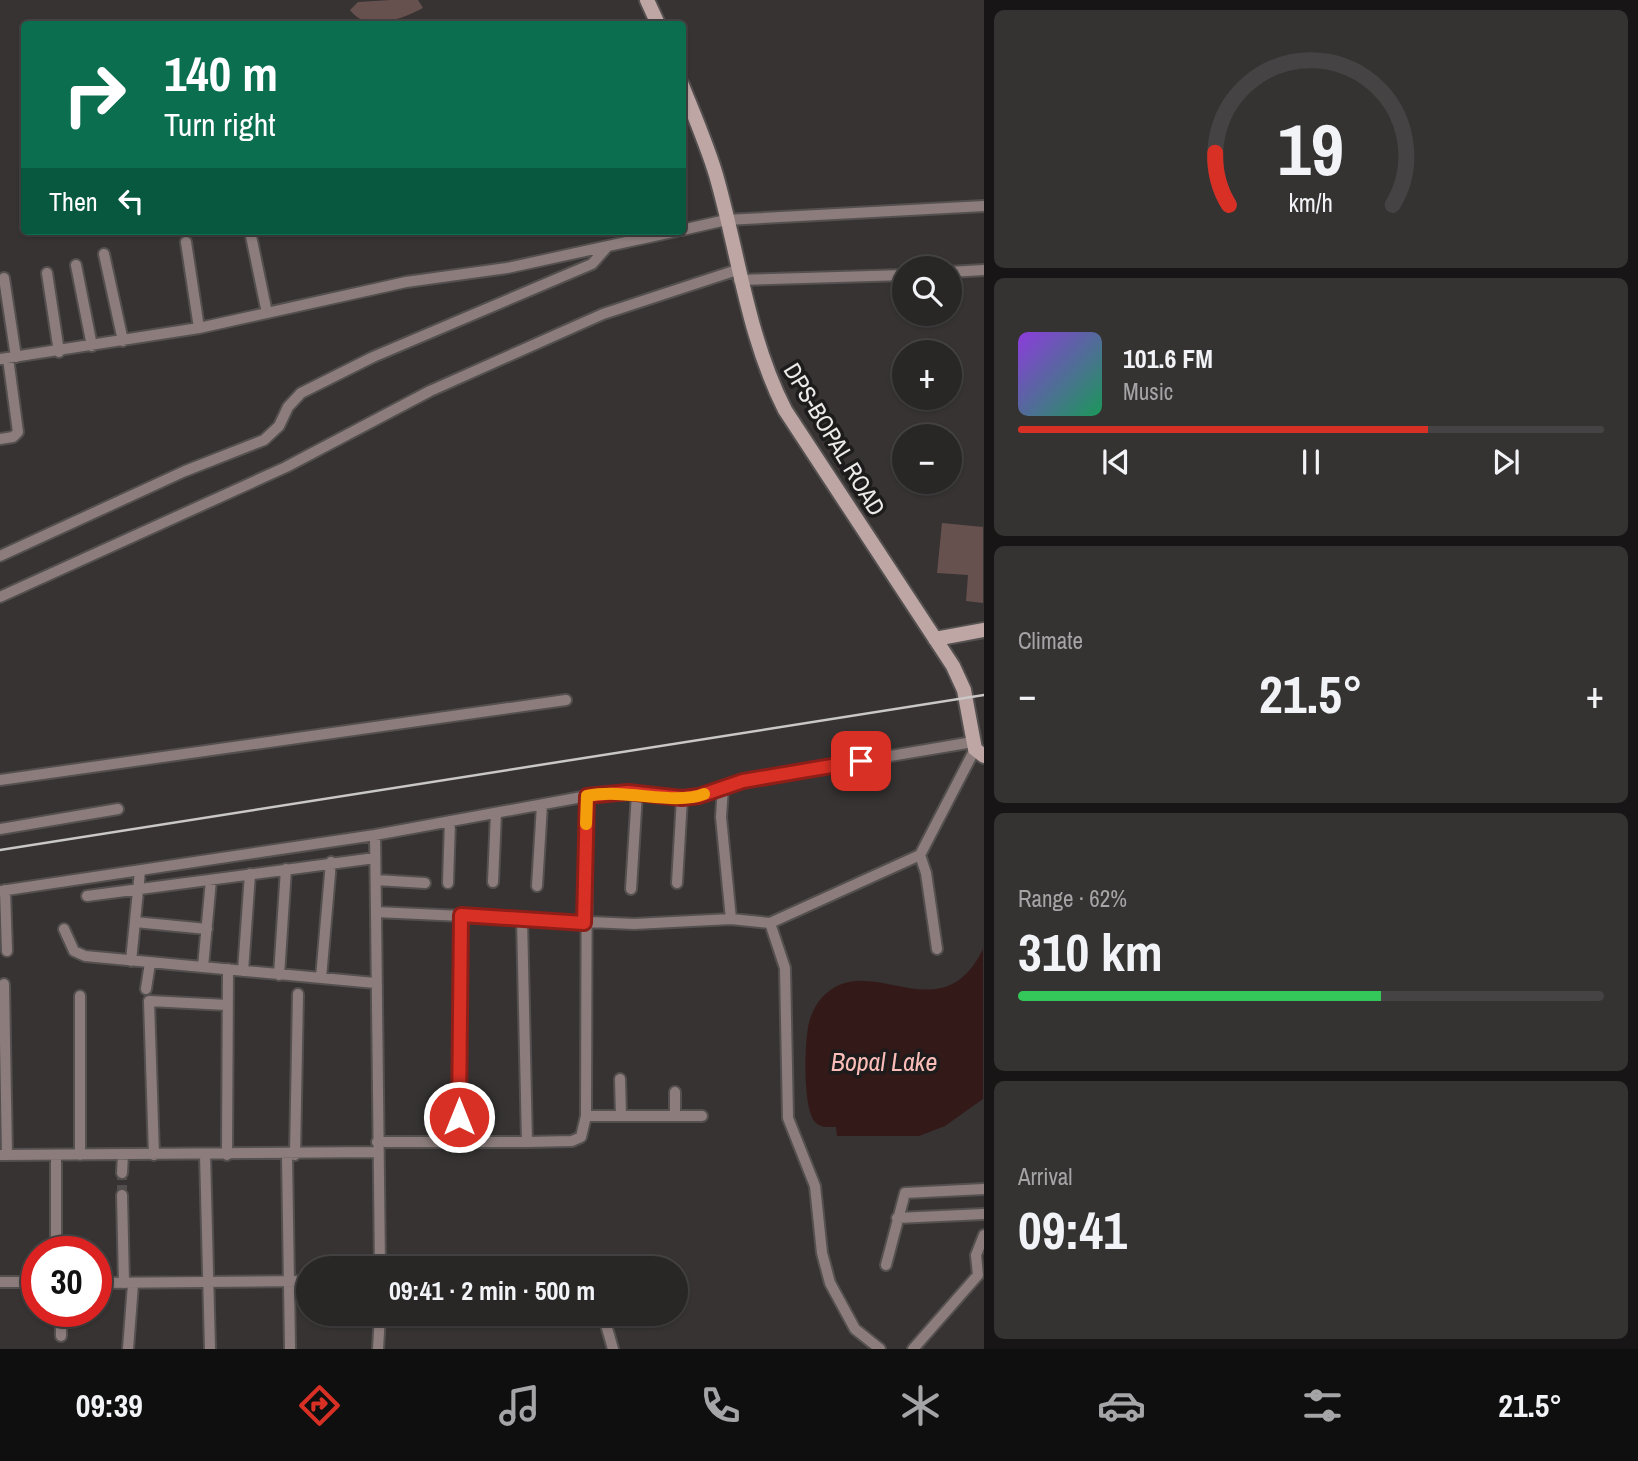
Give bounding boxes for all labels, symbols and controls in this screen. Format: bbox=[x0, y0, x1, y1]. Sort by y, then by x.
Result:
text: 140 m bbox=[164, 40, 278, 106]
icon: right bbox=[49, 49, 140, 140]
text: 19 bbox=[1278, 100, 1344, 198]
text: Turn right bbox=[164, 103, 276, 146]
icon: left bbox=[112, 182, 150, 220]
text: Then bbox=[49, 184, 98, 219]
text: km/h bbox=[1289, 186, 1333, 220]
map controls bbox=[892, 256, 962, 494]
button: search bbox=[892, 256, 962, 326]
button: + bbox=[892, 340, 962, 410]
text: 101.6 FM bbox=[1123, 341, 1213, 376]
street label: DPS-BOPAL ROAD bbox=[777, 357, 893, 521]
text: Music bbox=[1123, 376, 1173, 407]
button: − bbox=[892, 424, 962, 494]
icon: previous bbox=[1097, 443, 1135, 481]
icon: pause bbox=[1292, 443, 1330, 481]
icon: next bbox=[1487, 443, 1525, 481]
text: Climate bbox=[1018, 625, 1083, 656]
text: 21.5° bbox=[1259, 659, 1363, 729]
text: − bbox=[1018, 669, 1036, 720]
text: + bbox=[1586, 669, 1604, 720]
pin bbox=[831, 731, 891, 791]
icon: arrive bbox=[842, 742, 880, 780]
text: Range · 62% bbox=[1018, 883, 1127, 914]
text: 310 km bbox=[1018, 917, 1163, 987]
water label: Bopal Lake bbox=[831, 1044, 937, 1079]
position arrow bbox=[422, 1080, 496, 1154]
text: Arrival bbox=[1018, 1161, 1073, 1192]
text: 09:41 bbox=[1018, 1195, 1127, 1265]
speed limit sign: 30 bbox=[21, 1236, 112, 1327]
text: 09:41 · 2 min · 500 m bbox=[389, 1273, 595, 1308]
icon: directions bbox=[295, 1381, 344, 1430]
icon: music bbox=[495, 1381, 544, 1430]
icon: phone bbox=[696, 1381, 745, 1430]
icon: climate bbox=[896, 1381, 945, 1430]
icon: car bbox=[1097, 1381, 1146, 1430]
icon: filters bbox=[1298, 1381, 1347, 1430]
text: 09:39 bbox=[76, 1384, 143, 1427]
text: 21.5° bbox=[1498, 1384, 1562, 1427]

